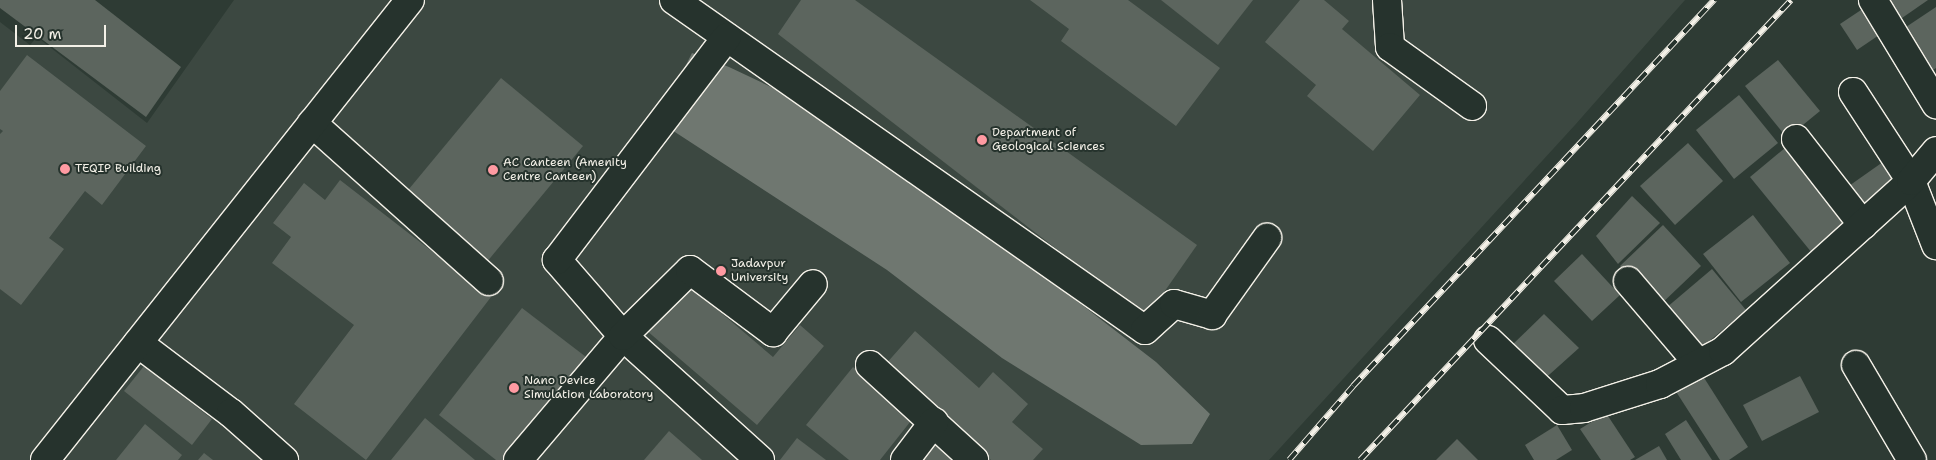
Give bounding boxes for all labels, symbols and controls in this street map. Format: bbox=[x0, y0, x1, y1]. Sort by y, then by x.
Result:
scale bar bbox=[18, 15, 109, 47]
text: 20 m bbox=[23, 24, 62, 44]
place label: Department of Geological Sciences bbox=[992, 126, 1105, 154]
marker: Department of Geological Sciences bbox=[976, 134, 988, 146]
place label: AC Canteen (Amenity Centre Canteen) bbox=[503, 156, 627, 184]
place label: TEQIP Building bbox=[75, 162, 161, 176]
marker: TEQIP Building bbox=[59, 163, 71, 175]
marker: AC Canteen (Amenity Centre Canteen) bbox=[487, 164, 499, 176]
place label: Jadavpur University bbox=[731, 257, 788, 285]
marker: Jadavpur University bbox=[715, 265, 727, 277]
place label: Nano Device Simulation Laboratory bbox=[524, 374, 653, 402]
marker: Nano Device Simulation Laboratory bbox=[508, 382, 520, 394]

